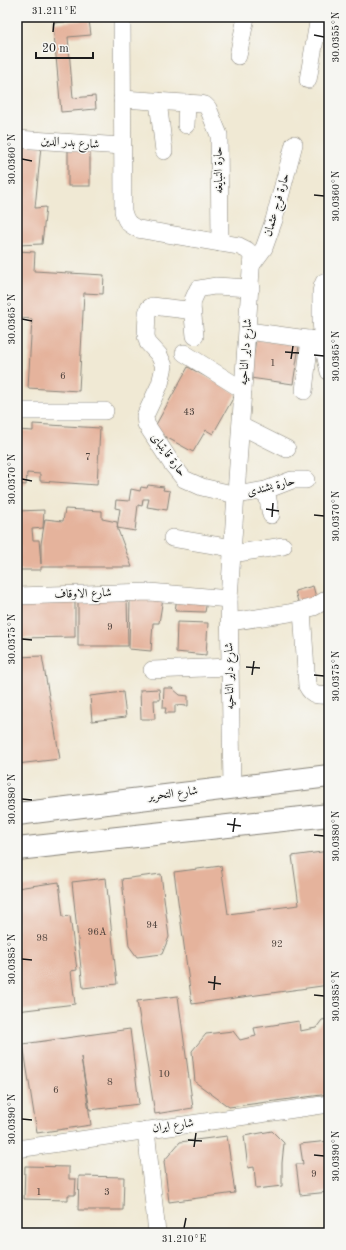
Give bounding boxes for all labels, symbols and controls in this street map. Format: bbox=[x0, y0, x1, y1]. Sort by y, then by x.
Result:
text: 31.211°E bbox=[32, 6, 76, 16]
text: 30.0355°N bbox=[331, 11, 341, 63]
scale bar bbox=[36, 34, 93, 60]
text: 20 m bbox=[42, 43, 69, 55]
text: 30.0360°N bbox=[7, 133, 17, 185]
street label: شارع بدر الدين bbox=[40, 135, 100, 155]
street label: حارة النبايغه bbox=[213, 146, 226, 194]
text: 30.0360°N bbox=[331, 170, 341, 222]
street label: حارة فرج عثمان bbox=[262, 172, 296, 239]
text: 30.0365°N bbox=[7, 293, 17, 345]
street label: شارع داير الناحيه bbox=[238, 318, 258, 386]
text: 30.0365°N bbox=[331, 330, 341, 382]
house number: 1 bbox=[270, 358, 276, 368]
house number: 6 bbox=[60, 371, 66, 381]
house number: 43 bbox=[183, 407, 195, 417]
street label: حارة قايتباى bbox=[148, 431, 188, 479]
house number: 7 bbox=[85, 452, 91, 462]
text: 30.0370°N bbox=[7, 453, 17, 505]
street label: حارة بشندى bbox=[246, 475, 296, 499]
text: 30.0370°N bbox=[331, 490, 341, 542]
street label: شارع الاوقاف bbox=[54, 587, 112, 605]
text: 30.0375°N bbox=[7, 613, 17, 665]
house number: 9 bbox=[107, 622, 113, 632]
street label: شارع داير الناحيه bbox=[223, 642, 241, 710]
text: 30.0375°N bbox=[331, 650, 341, 702]
text: 30.0380°N bbox=[7, 773, 17, 825]
street label: شارع التحرير bbox=[145, 785, 199, 807]
text: 30.0380°N bbox=[331, 810, 341, 862]
house number: 94 bbox=[146, 920, 158, 930]
house number: 96A bbox=[87, 927, 107, 937]
text: 30.0385°N bbox=[7, 933, 17, 985]
house number: 98 bbox=[36, 933, 48, 943]
house number: 92 bbox=[271, 939, 283, 949]
text: 30.0385°N bbox=[331, 970, 341, 1022]
house number: 10 bbox=[158, 1069, 170, 1079]
house number: 8 bbox=[107, 1077, 113, 1087]
house number: 6 bbox=[53, 1085, 59, 1095]
text: 30.0390°N bbox=[7, 1093, 17, 1145]
street label: شارع ايران bbox=[151, 1117, 195, 1139]
text: 30.0390°N bbox=[331, 1130, 341, 1182]
house number: 9 bbox=[311, 1169, 317, 1179]
house number: 1 bbox=[36, 1187, 42, 1197]
house number: 3 bbox=[104, 1187, 110, 1197]
text: 31.210°E bbox=[162, 1234, 206, 1244]

